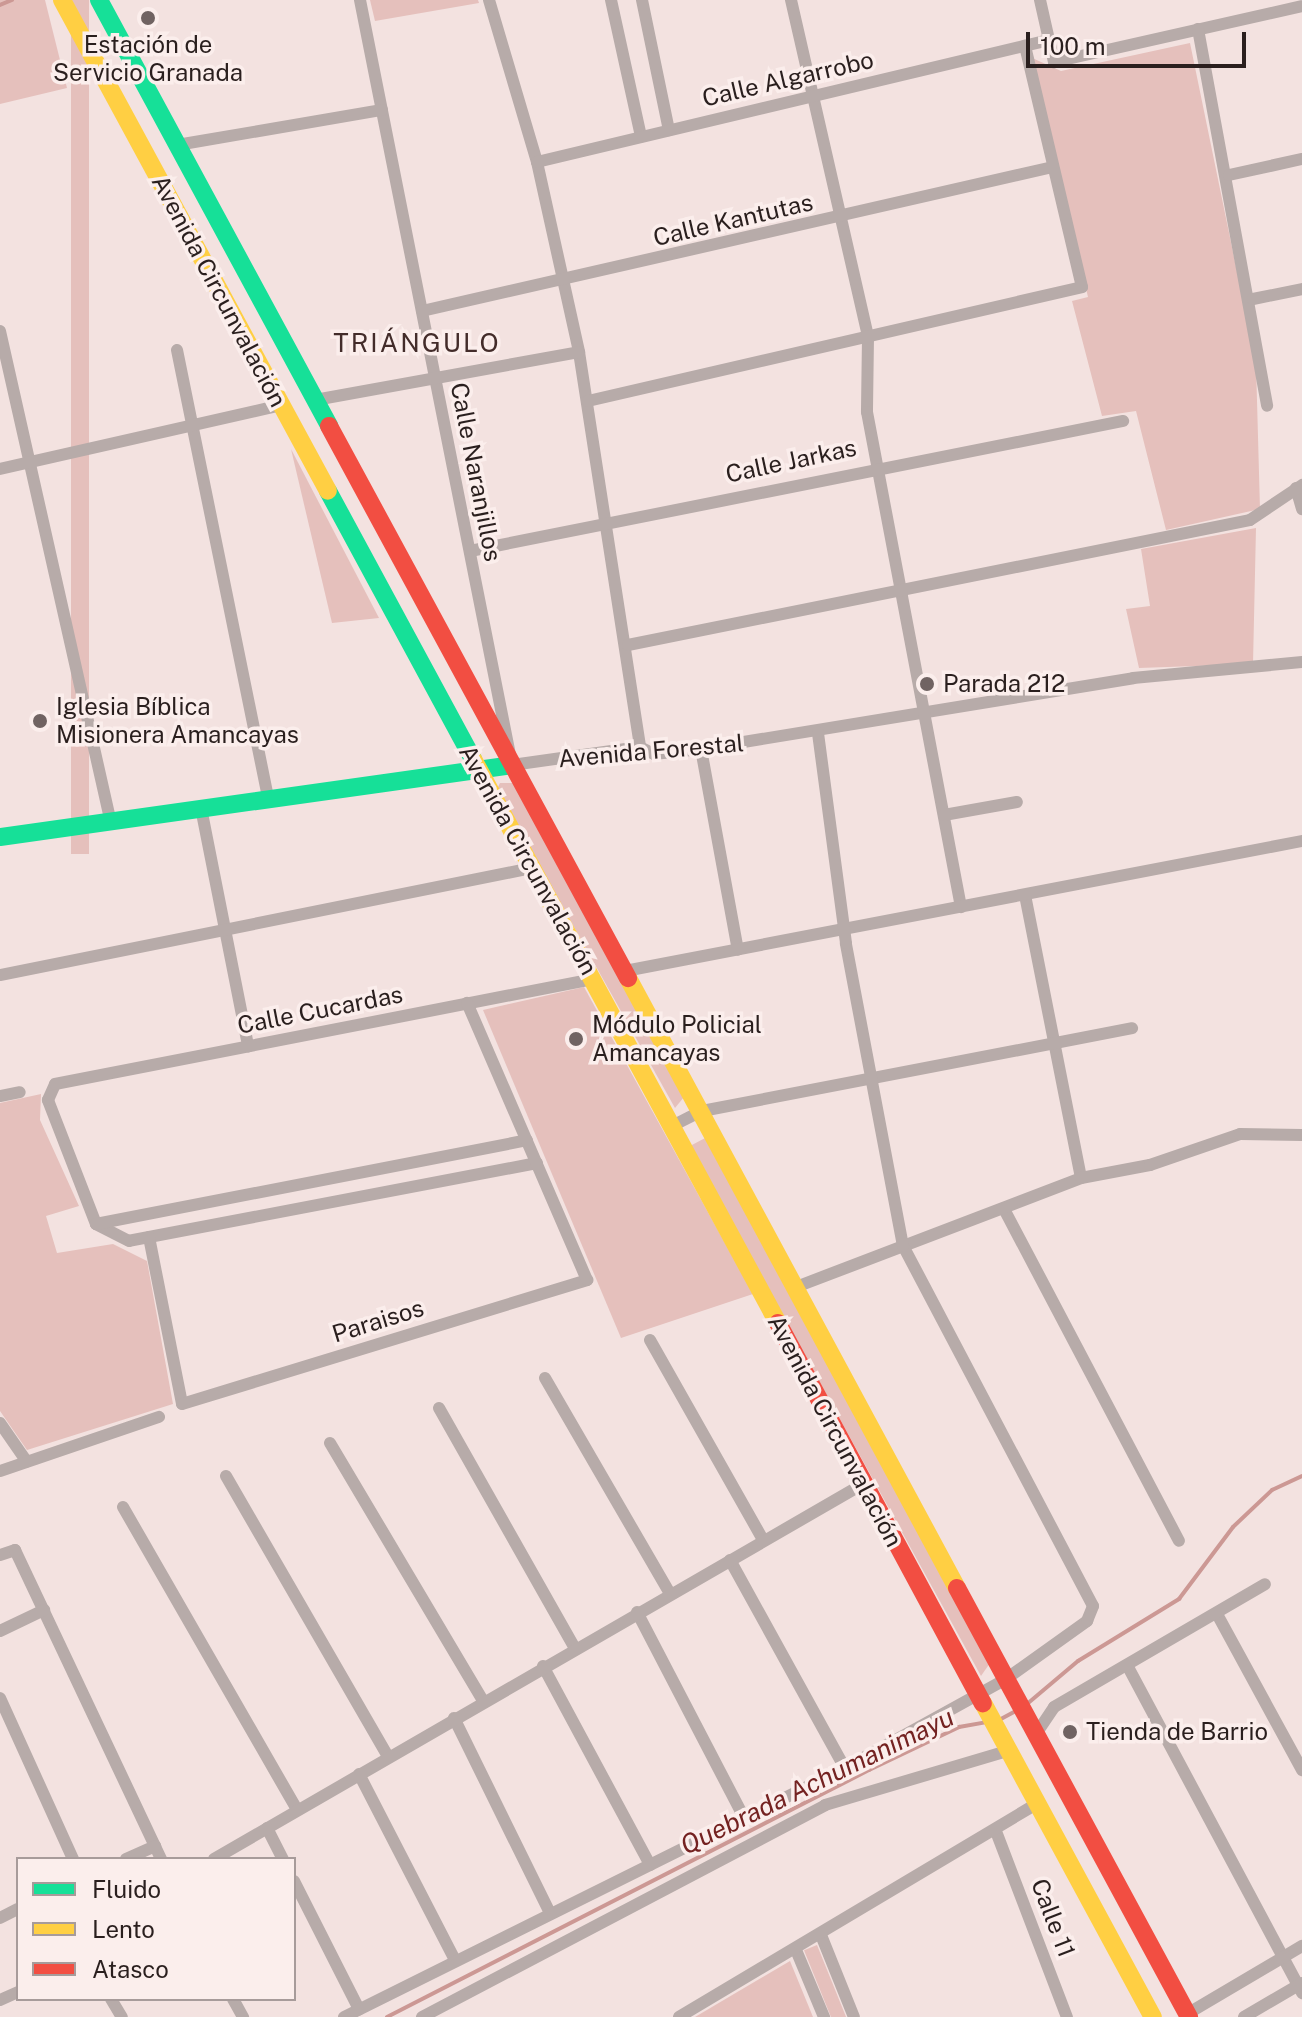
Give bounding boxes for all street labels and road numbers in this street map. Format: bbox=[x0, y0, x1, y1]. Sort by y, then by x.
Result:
street label: Calle Algarrobo bbox=[699, 45, 877, 113]
street label: Avenida Circunvalación bbox=[146, 170, 292, 412]
street label: Calle Kantutas bbox=[650, 188, 816, 252]
street label: Calle Naranjillos bbox=[445, 380, 507, 564]
street label: Calle Jarkas bbox=[723, 433, 859, 489]
street label: Avenida Forestal bbox=[557, 729, 745, 773]
street label: Avenida Circunvalación bbox=[453, 740, 603, 980]
street label: Calle Cucardas bbox=[235, 980, 405, 1040]
street label: Paraisos bbox=[329, 1293, 427, 1349]
street label: Avenida Circunvalación bbox=[762, 1310, 908, 1552]
street label: Calle 11 bbox=[1025, 1874, 1081, 1962]

